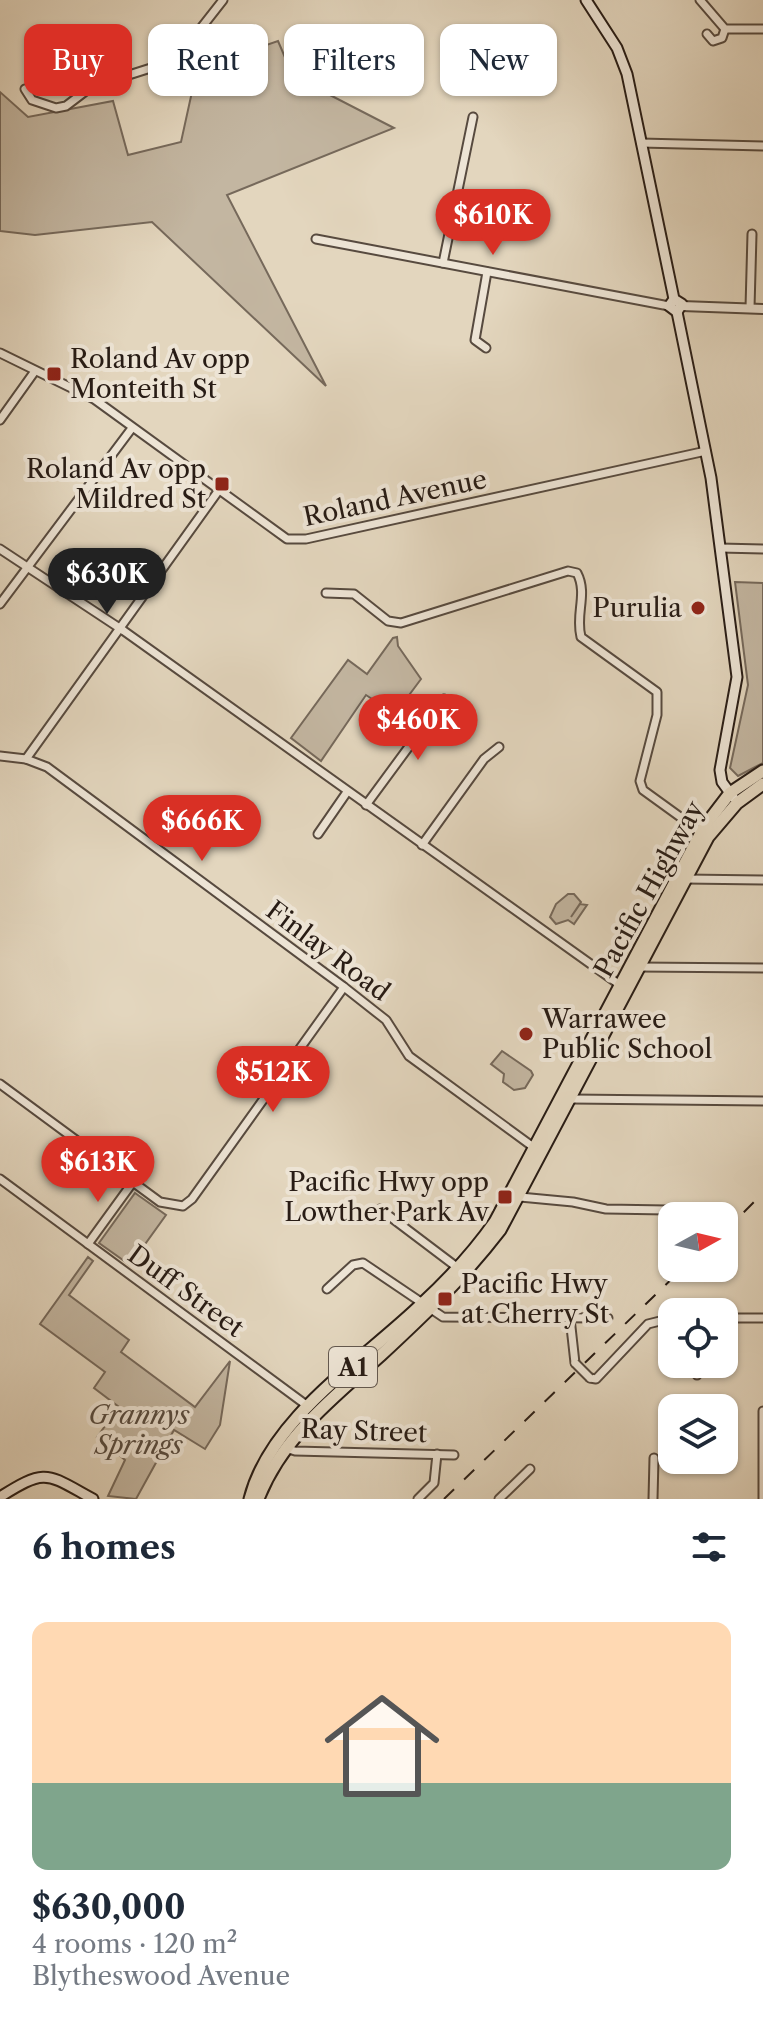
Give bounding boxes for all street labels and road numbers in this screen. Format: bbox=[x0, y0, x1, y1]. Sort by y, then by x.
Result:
street label: Roland Avenue bbox=[300, 463, 490, 533]
street label: Pacific Highway bbox=[587, 795, 711, 983]
street label: Finlay Road bbox=[260, 894, 396, 1008]
street label: Duff Street bbox=[122, 1238, 251, 1344]
road number: A1 bbox=[329, 1347, 377, 1387]
street label: Ray Street bbox=[300, 1413, 428, 1449]

